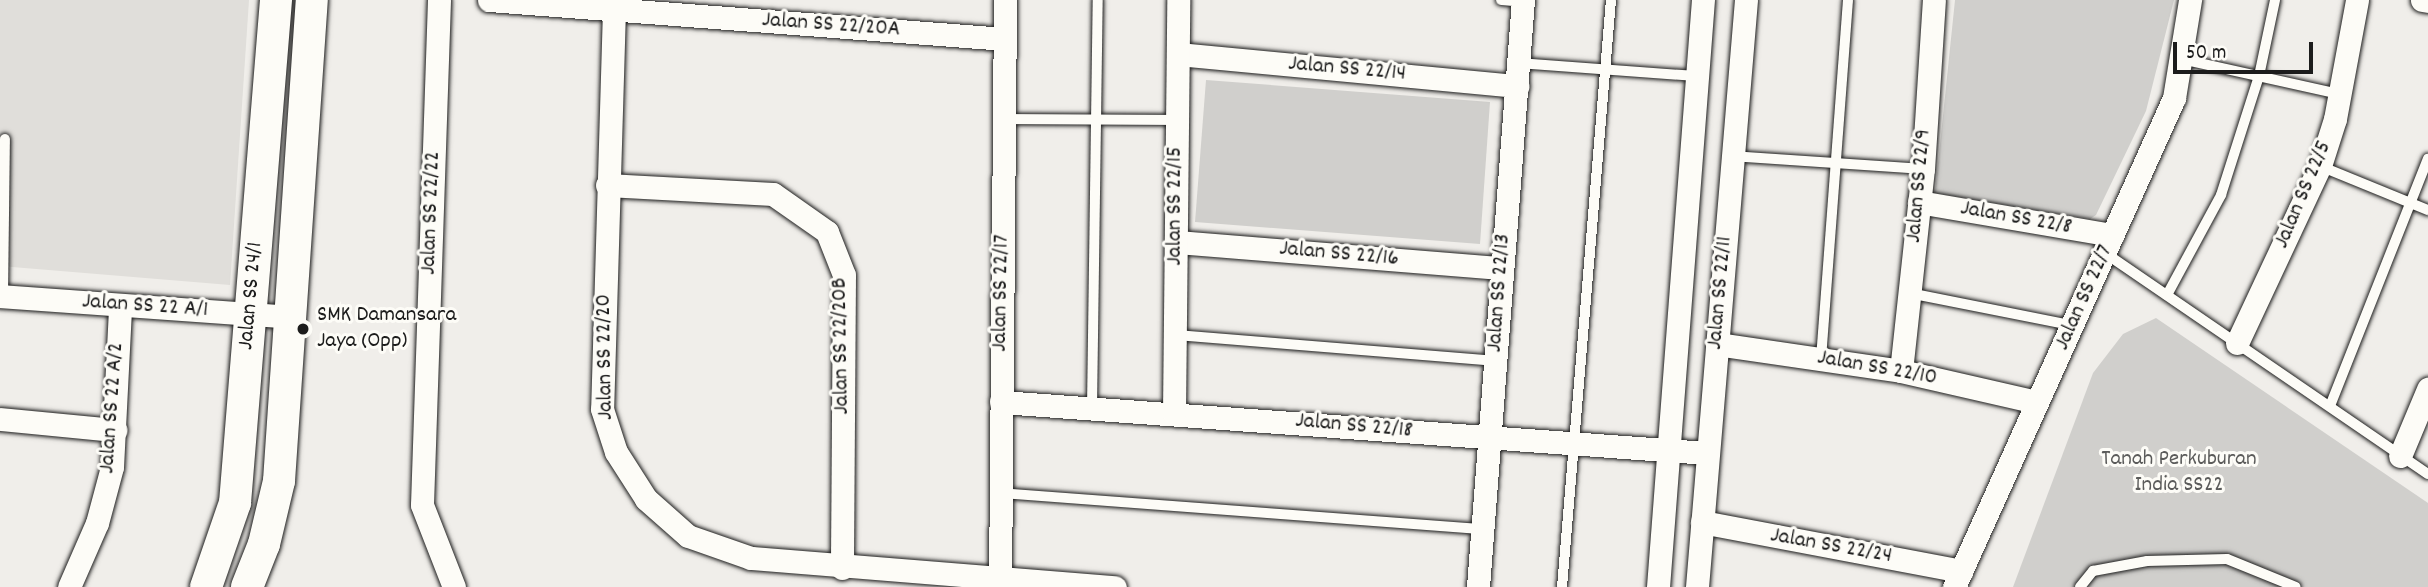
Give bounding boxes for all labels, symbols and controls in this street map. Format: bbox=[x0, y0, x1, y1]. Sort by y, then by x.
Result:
street label: Jalan SS 22/20A bbox=[761, 7, 901, 45]
scale bar bbox=[2176, 28, 2316, 72]
text: 50 m bbox=[2186, 39, 2226, 69]
street label: Jalan SS 22/14 bbox=[1287, 51, 1407, 89]
street label: Jalan SS 22/9 bbox=[1901, 128, 1939, 244]
street label: Jalan SS 22/5 bbox=[2269, 137, 2339, 253]
street label: Jalan SS 22/15 bbox=[1162, 146, 1190, 266]
street label: Jalan SS 22/22 bbox=[416, 151, 448, 275]
street label: Jalan SS 22/8 bbox=[1958, 196, 2074, 242]
street label: Jalan SS 22/13 bbox=[1482, 233, 1518, 353]
street label: Jalan SS 22/17 bbox=[987, 234, 1017, 352]
street label: Jalan SS 22/11 bbox=[1702, 235, 1740, 351]
street label: Jalan SS 22/16 bbox=[1278, 236, 1400, 274]
street label: Jalan SS 24/1 bbox=[234, 241, 270, 351]
street label: Jalan SS 22/7 bbox=[2050, 241, 2120, 355]
street label: Jalan SS 22/20B bbox=[827, 277, 857, 415]
street label: Jalan SS 22 A/1 bbox=[81, 289, 209, 325]
street label: Jalan SS 22/20 bbox=[591, 294, 621, 420]
place label: SMK Damansara Jaya (Opp) bbox=[317, 302, 456, 356]
marker: SMK Damansara Jaya (Opp) bbox=[295, 321, 311, 337]
street label: Jalan SS 22 A/2 bbox=[95, 341, 131, 475]
street label: Jalan SS 22/10 bbox=[1815, 345, 1939, 393]
street label: Jalan SS 22/18 bbox=[1294, 408, 1414, 446]
park label: Tanah Perkuburan India SS22 bbox=[2101, 446, 2257, 500]
street label: Jalan SS 22/24 bbox=[1768, 523, 1894, 571]

